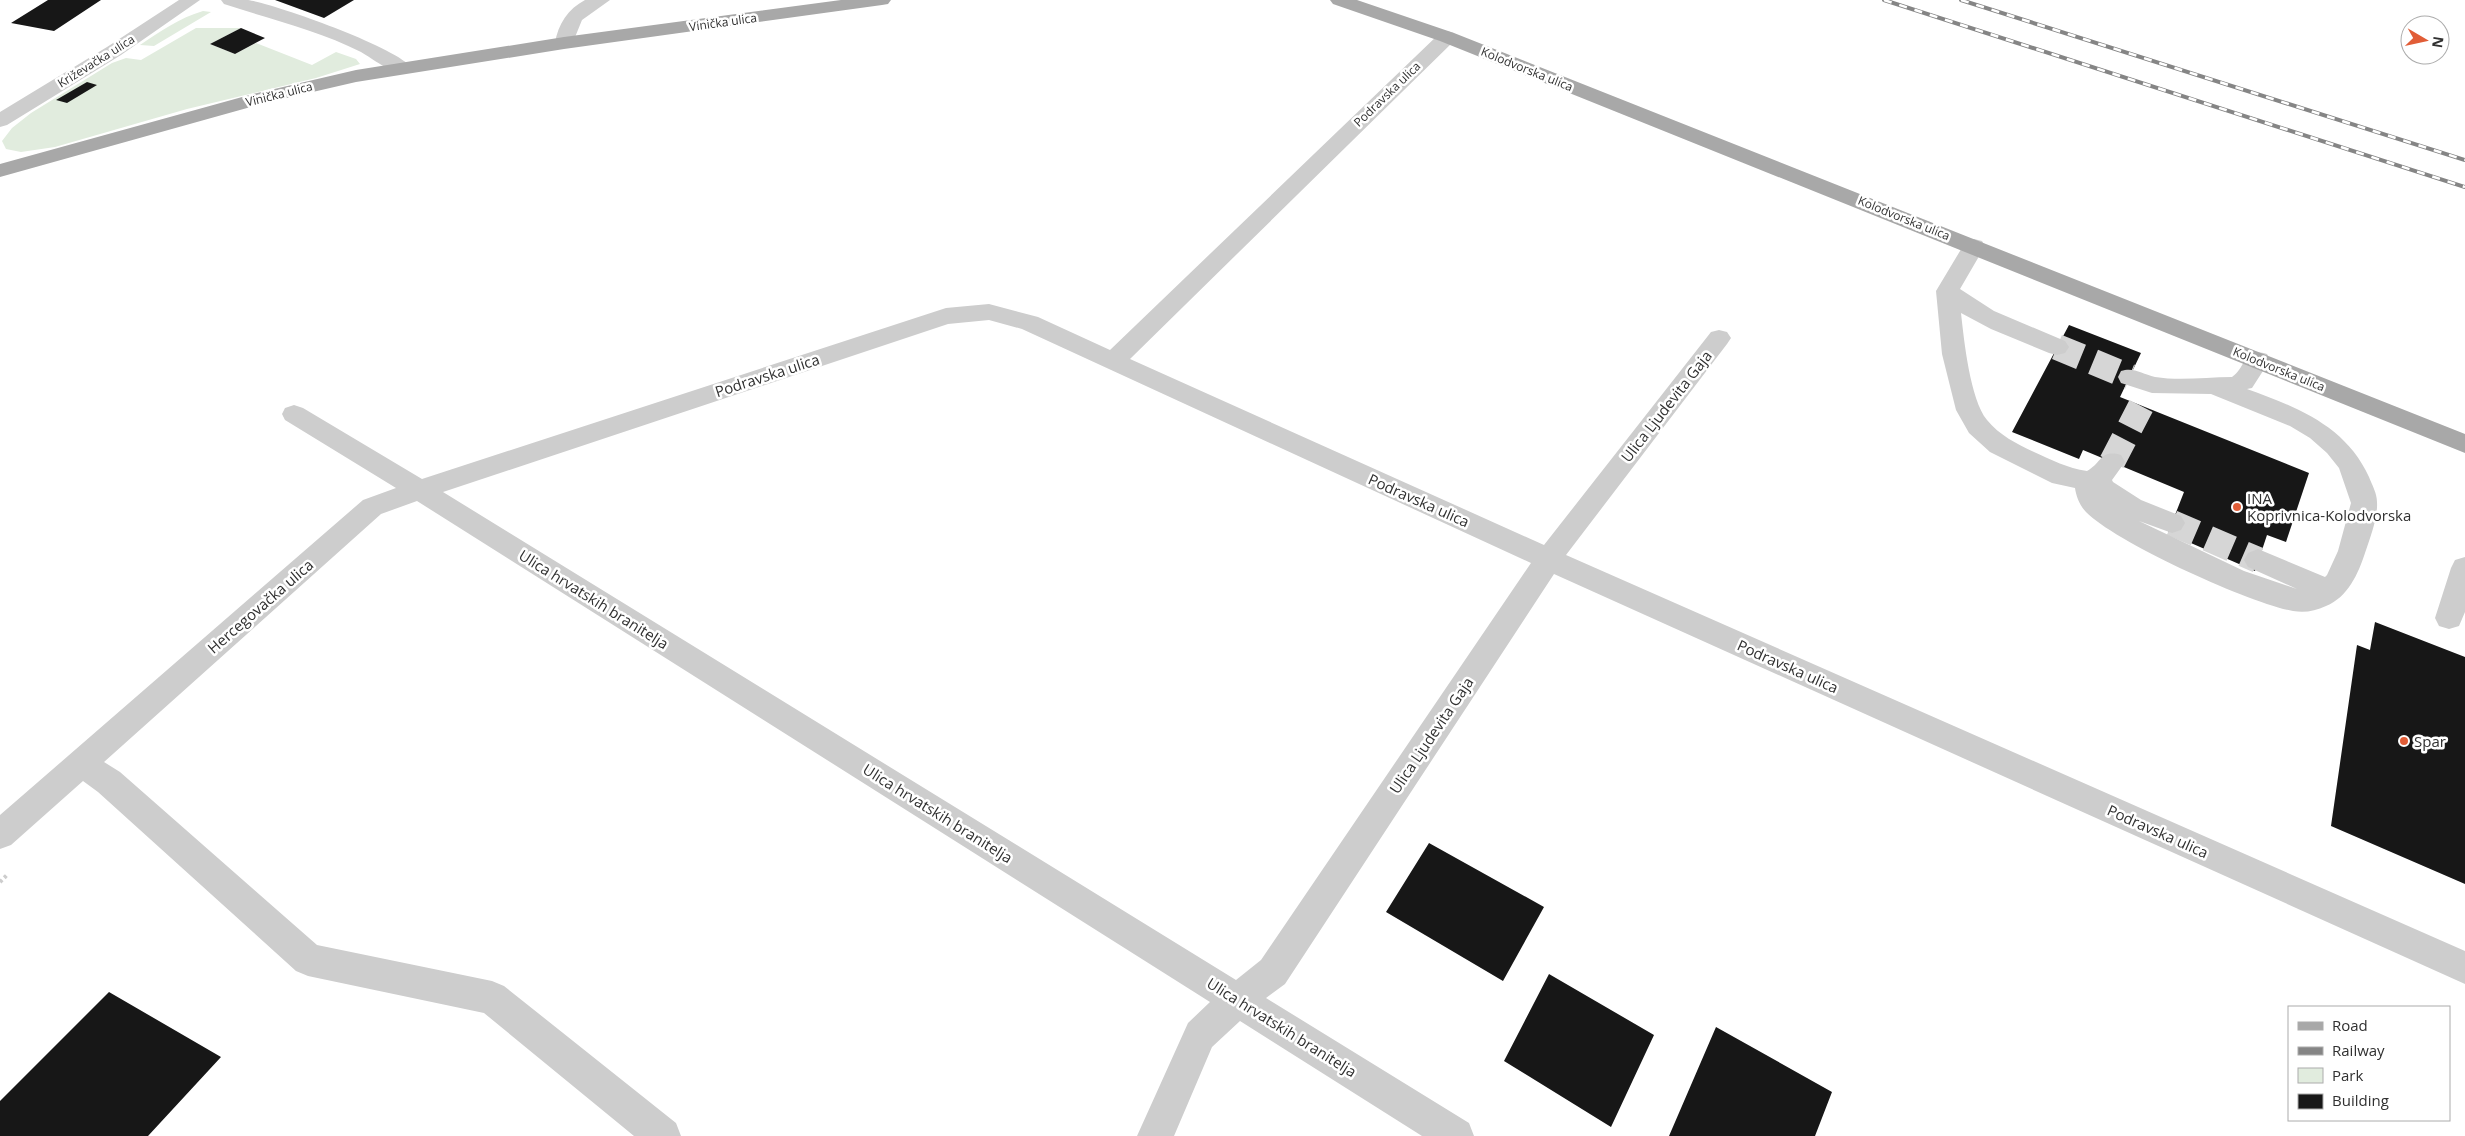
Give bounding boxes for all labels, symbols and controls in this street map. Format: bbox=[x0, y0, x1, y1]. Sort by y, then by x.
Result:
street label: Vinička ulica bbox=[688, 9, 758, 35]
north arrow bbox=[2400, 15, 2450, 65]
street label: Križevačka ulica bbox=[54, 30, 138, 92]
text: N bbox=[2428, 35, 2449, 49]
street label: Kolodvorska ulica bbox=[1478, 43, 1576, 95]
street label: Podravska ulica bbox=[1350, 58, 1424, 130]
street label: Vinička ulica bbox=[244, 77, 314, 111]
street label: Kolodvorska ulica bbox=[1855, 192, 1953, 244]
street label: Kolodvorska ulica bbox=[2230, 343, 2328, 395]
street label: Ulica Ljudevita Gaja bbox=[1616, 346, 1716, 466]
street label: Podravska ulica bbox=[712, 349, 822, 401]
street label: Podravska ulica bbox=[1365, 469, 1473, 531]
place label: INA Koprivnica-Kolodvorska bbox=[2247, 488, 2411, 525]
marker: INA Koprivnica-Kolodvorska bbox=[2231, 501, 2243, 513]
street label: Ulica hrvatskih branitelja bbox=[515, 545, 673, 653]
street label: Hercegovačka ulica bbox=[203, 555, 317, 657]
street label: Podravska ulica bbox=[1734, 635, 1842, 697]
street label: Ulica Ljudevita Gaja bbox=[1385, 673, 1477, 797]
place label: Spar bbox=[2414, 731, 2446, 751]
marker: Spar bbox=[2398, 735, 2410, 747]
street label: Ulica hrvatskih branitelja bbox=[859, 759, 1017, 867]
street label: Podravska ulica bbox=[2104, 800, 2212, 862]
street label: Ulica hrvatskih branitelja bbox=[1203, 973, 1361, 1081]
legend bbox=[2288, 1006, 2450, 1121]
text: Road bbox=[2332, 1015, 2368, 1035]
text: Railway bbox=[2332, 1040, 2385, 1060]
text: Park bbox=[2332, 1065, 2363, 1085]
text: Building bbox=[2332, 1090, 2389, 1110]

